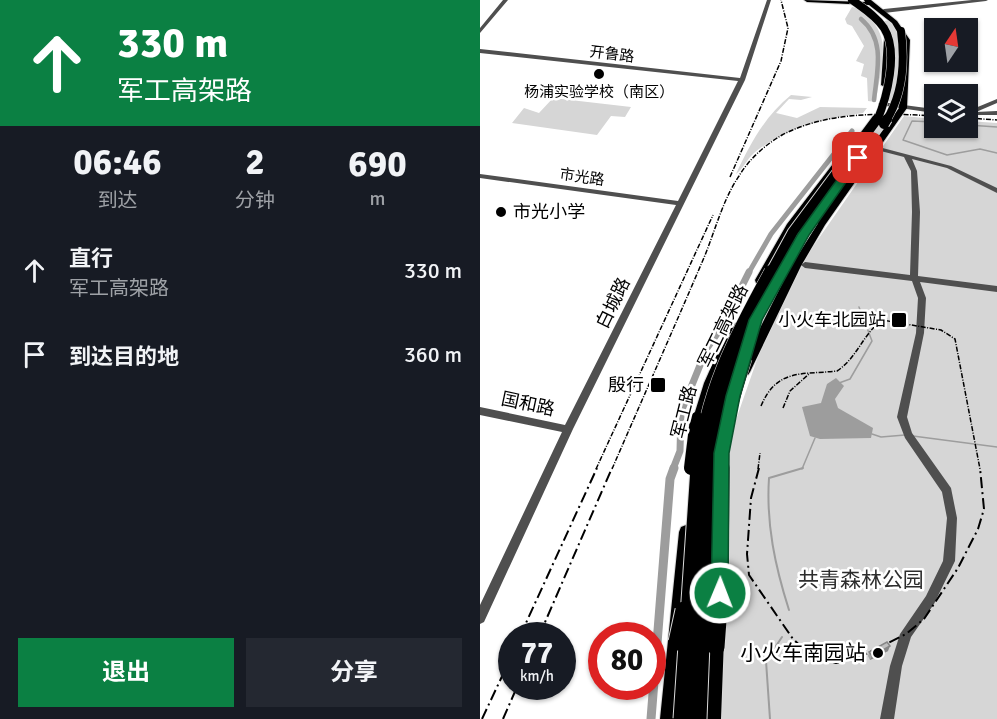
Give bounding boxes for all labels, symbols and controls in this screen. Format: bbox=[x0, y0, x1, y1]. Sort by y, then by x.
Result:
text: 330 m bbox=[117, 18, 228, 69]
north arrow bbox=[924, 18, 978, 72]
map controls bbox=[924, 18, 978, 138]
icon: ahead bbox=[18, 24, 96, 102]
street label: 开鲁路 bbox=[589, 42, 635, 66]
marker: 杨浦实验学校（南区） bbox=[592, 67, 606, 81]
text: 军工高架路 bbox=[117, 75, 252, 108]
place label: 杨浦实验学校（南区） bbox=[524, 83, 674, 101]
button: layers bbox=[924, 84, 978, 138]
pin bbox=[832, 132, 883, 183]
text: 06:46 bbox=[73, 140, 162, 185]
text: 2 bbox=[245, 140, 265, 185]
icon: arrive bbox=[841, 141, 874, 174]
text: 690 bbox=[348, 142, 407, 187]
street label: 市光路 bbox=[558, 165, 606, 189]
text: m bbox=[370, 186, 385, 211]
text: 到达 bbox=[98, 188, 138, 213]
text: 分钟 bbox=[235, 188, 275, 213]
place label: 市光小学 bbox=[513, 201, 585, 223]
marker: 市光小学 bbox=[494, 205, 508, 219]
text: 直行 bbox=[69, 245, 113, 272]
icon: ahead bbox=[18, 254, 51, 287]
text: 330 m bbox=[404, 257, 462, 284]
street label: 白城路 bbox=[591, 274, 635, 332]
text: 军工高架路 bbox=[69, 276, 169, 301]
street label: 军工高架路 bbox=[693, 281, 753, 371]
place label: 小火车北园站 bbox=[778, 309, 886, 331]
marker: 小火车北园站 bbox=[890, 311, 908, 329]
icon: arrive bbox=[18, 338, 51, 371]
text: 360 m bbox=[404, 341, 462, 368]
text: 到达目的地 bbox=[69, 343, 179, 370]
place label: 殷行 bbox=[608, 374, 644, 396]
marker: 殷行 bbox=[649, 376, 667, 394]
street label: 军工路 bbox=[667, 383, 701, 441]
street label: 国和路 bbox=[499, 388, 557, 420]
position arrow bbox=[688, 561, 752, 625]
park label: 共青森林公园 bbox=[798, 567, 924, 593]
speed limit sign: 80 bbox=[588, 622, 666, 700]
text: 77 bbox=[521, 635, 553, 672]
button: 退出 bbox=[18, 638, 234, 707]
button: 分享 bbox=[246, 638, 462, 707]
place label: 小火车南园站 bbox=[740, 640, 866, 666]
marker: 小火车南园站 bbox=[871, 646, 885, 660]
text: km/h bbox=[520, 667, 554, 685]

